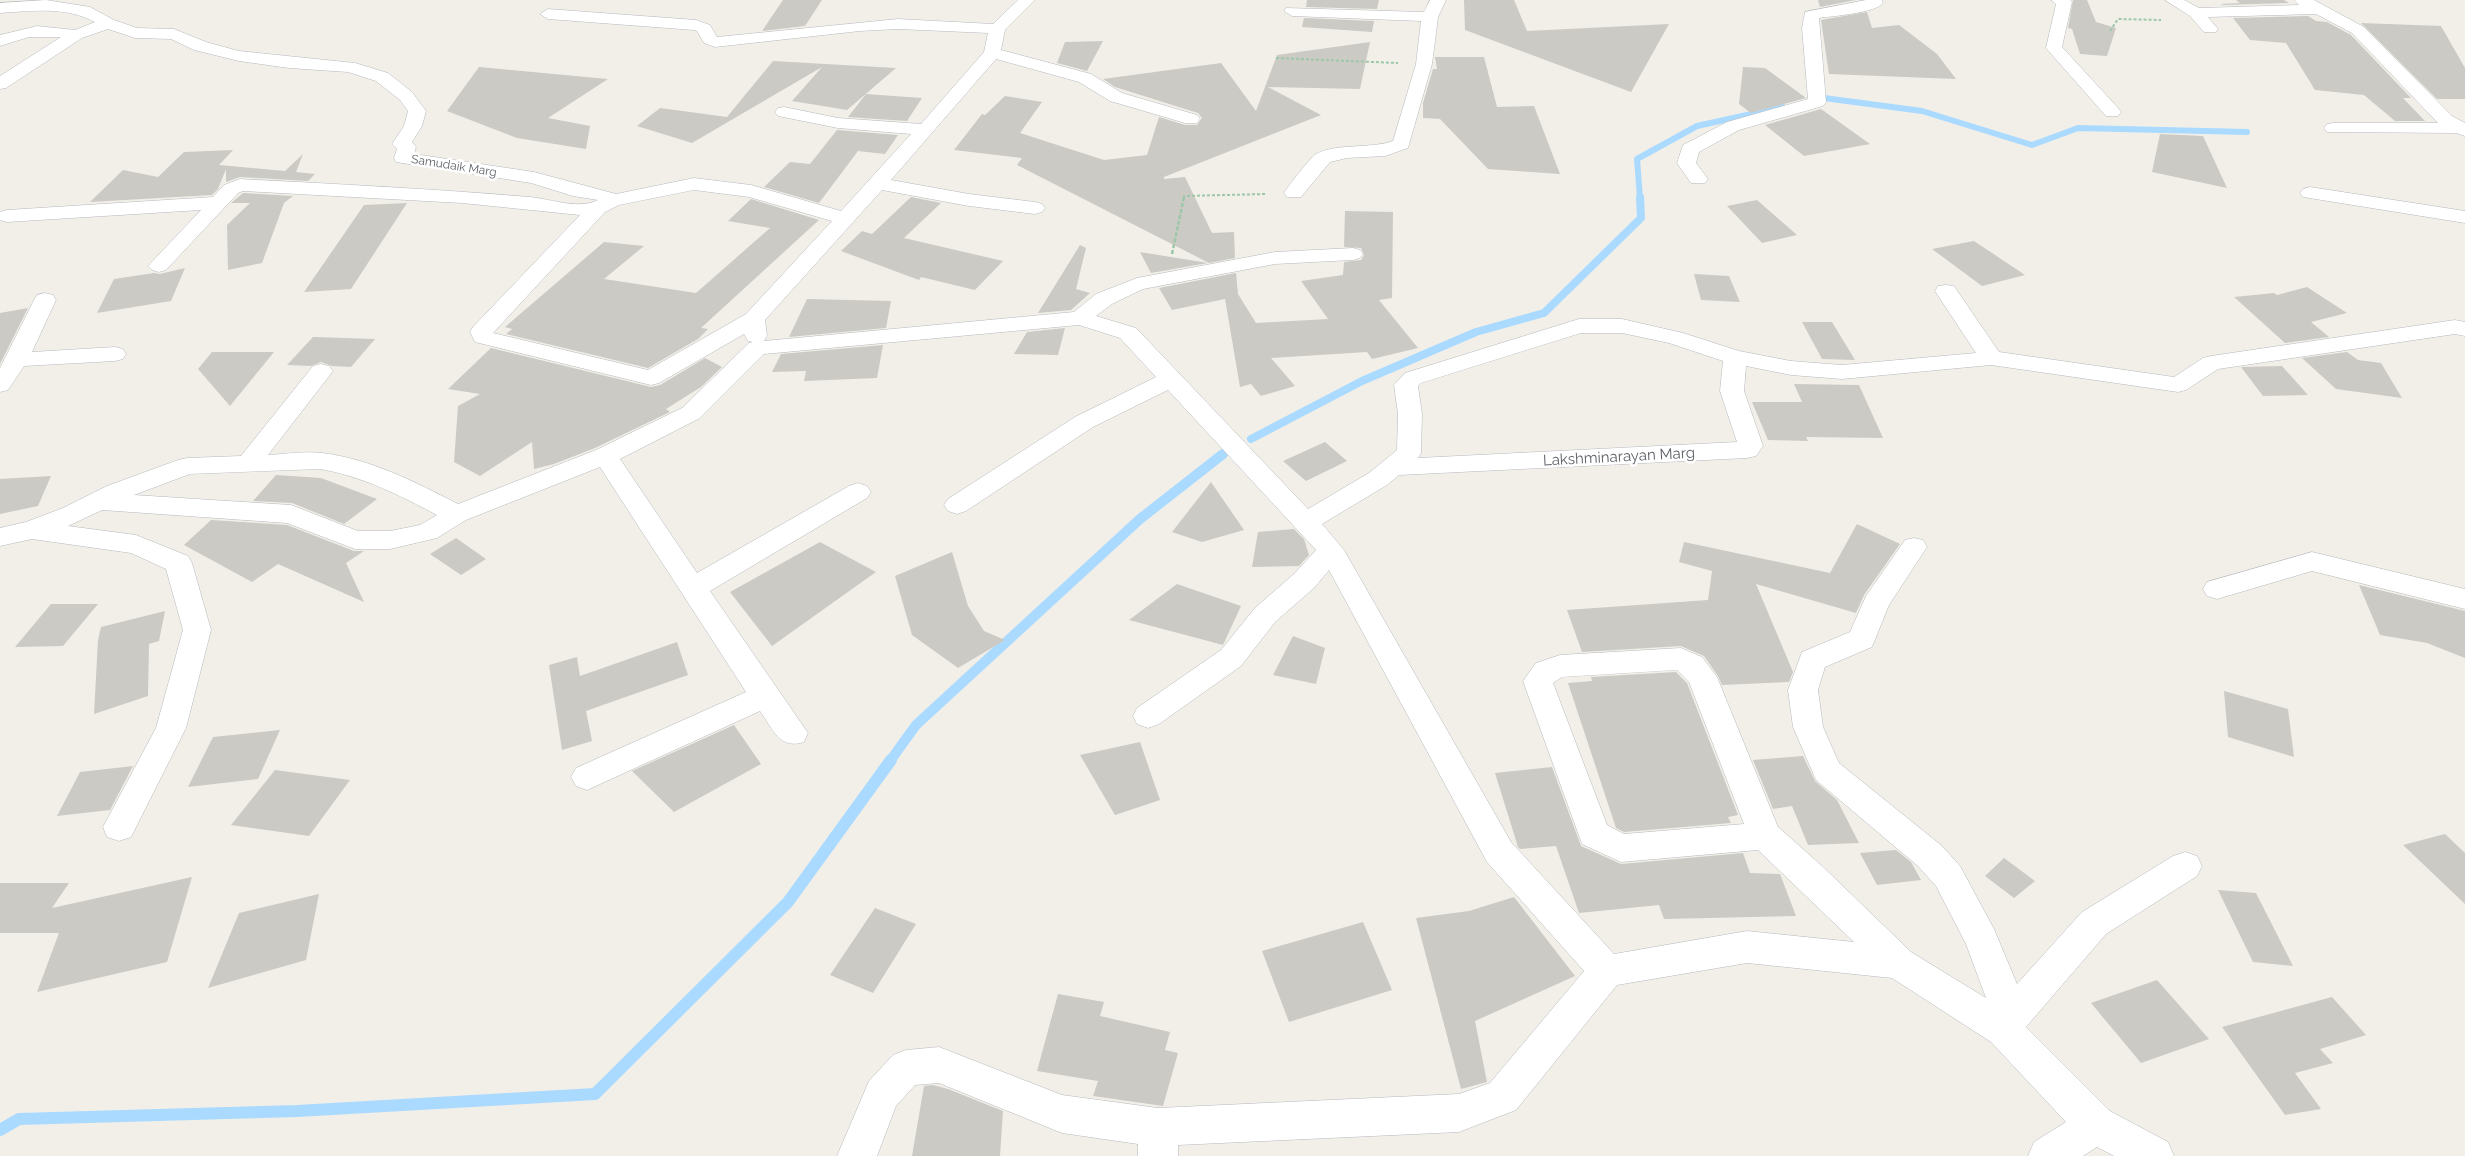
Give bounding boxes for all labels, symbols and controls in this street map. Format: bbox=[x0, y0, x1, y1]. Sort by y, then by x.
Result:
street label: Samudaik Marg bbox=[410, 152, 498, 180]
street label: Lakshminarayan Marg bbox=[1543, 444, 1695, 470]

